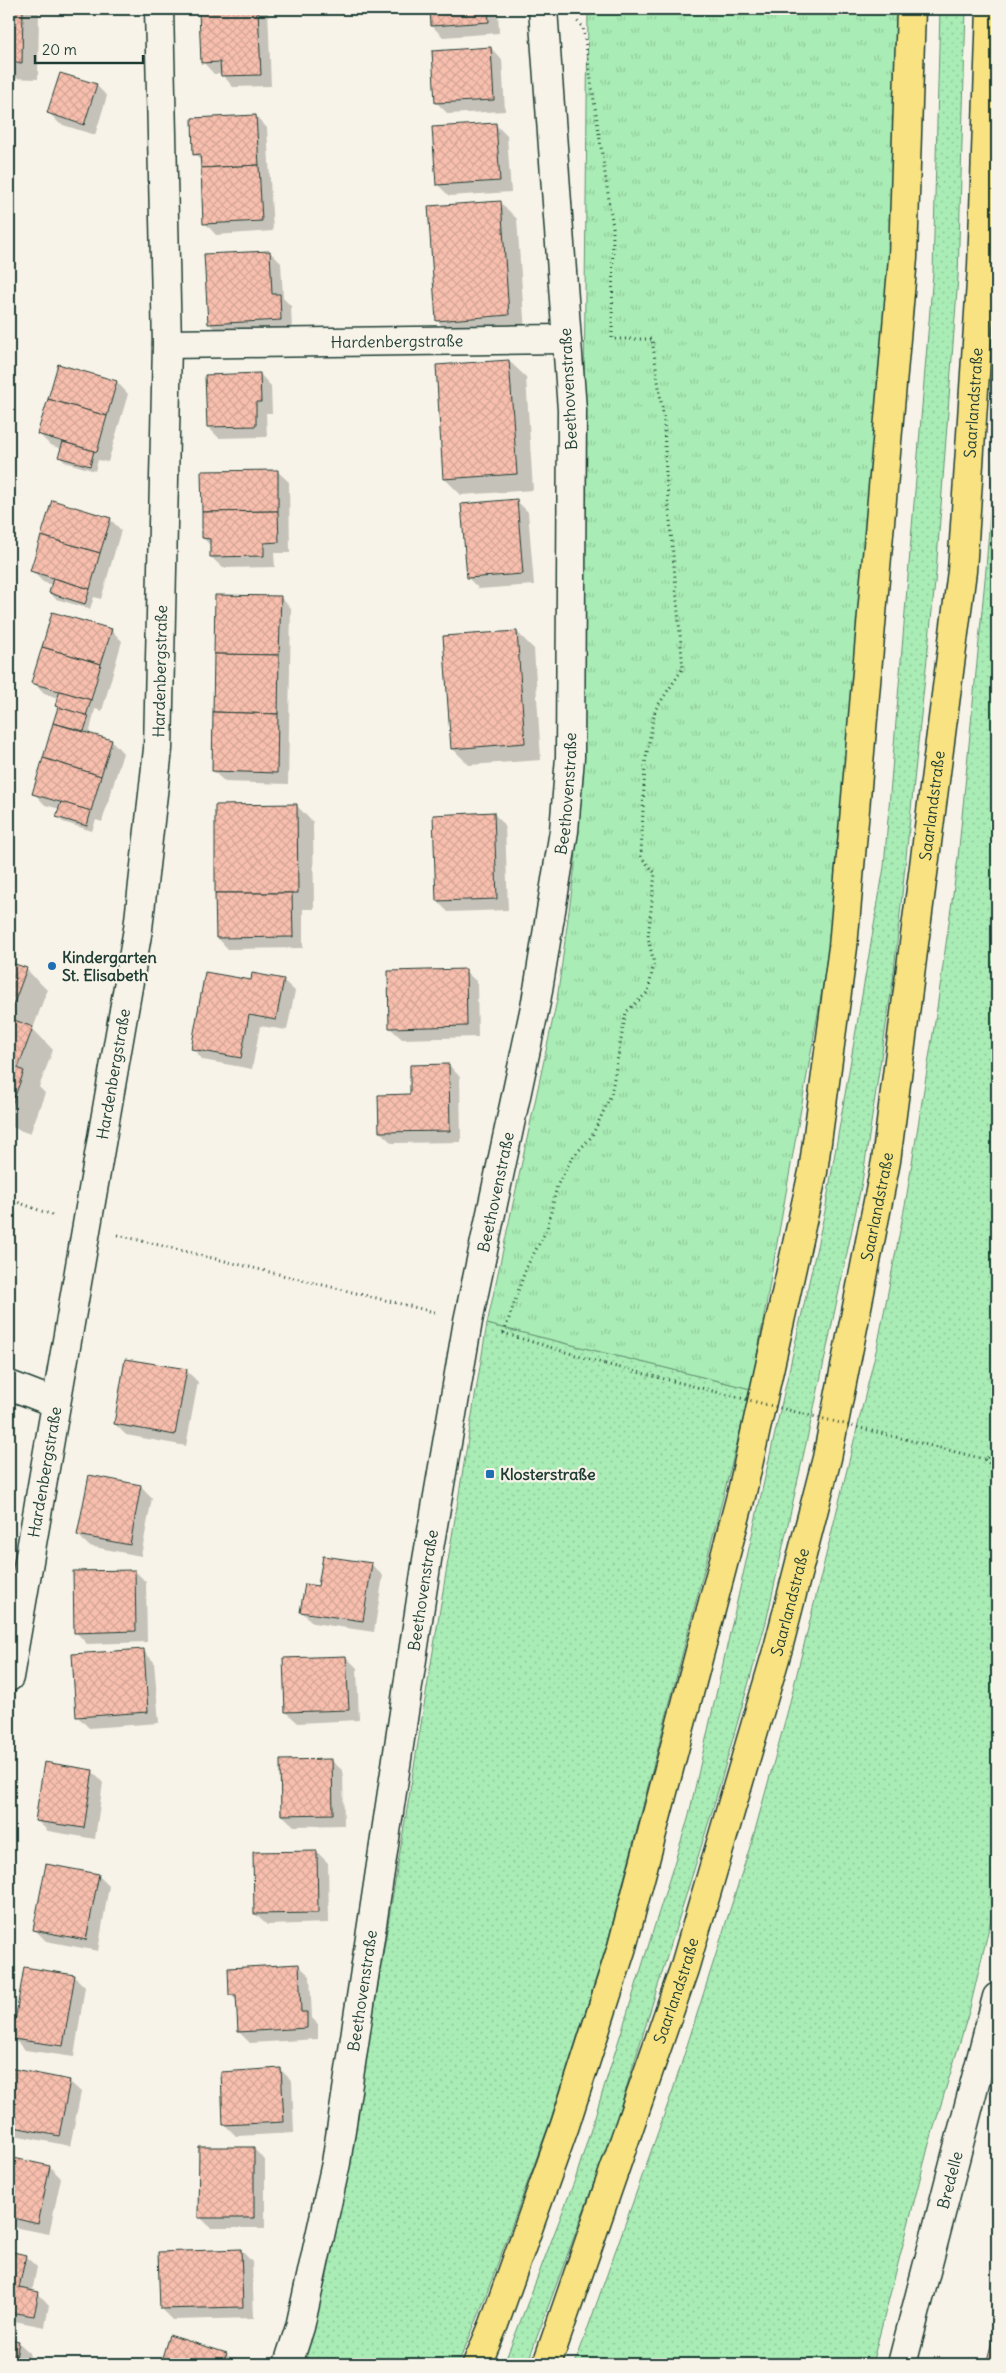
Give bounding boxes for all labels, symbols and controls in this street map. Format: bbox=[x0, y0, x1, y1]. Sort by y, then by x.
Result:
scale bar bbox=[35, 32, 142, 64]
text: 20 m bbox=[42, 40, 77, 59]
street label: Beethovenstraße bbox=[555, 327, 581, 451]
street label: Hardenbergstraße bbox=[331, 330, 463, 352]
street label: Saarlandstraße bbox=[959, 347, 987, 459]
street label: Hardenbergstraße bbox=[148, 605, 171, 738]
street label: Beethovenstraße bbox=[550, 732, 580, 856]
street label: Saarlandstraße bbox=[915, 749, 949, 862]
place label: Kindergarten St. Elisabeth bbox=[62, 947, 157, 985]
marker: Kindergarten St. Elisabeth bbox=[46, 960, 58, 972]
street label: Hardenbergstraße bbox=[92, 1007, 134, 1141]
street label: Beethovenstraße bbox=[473, 1130, 518, 1254]
street label: Saarlandstraße bbox=[856, 1151, 897, 1263]
street label: Hardenbergstraße bbox=[23, 1405, 65, 1539]
place label: Klosterstraße bbox=[500, 1464, 596, 1484]
marker: Klosterstraße bbox=[484, 1468, 496, 1480]
street label: Beethovenstraße bbox=[403, 1528, 442, 1652]
street label: Saarlandstraße bbox=[766, 1546, 813, 1658]
street label: Beethovenstraße bbox=[343, 1929, 381, 2053]
street label: Saarlandstraße bbox=[649, 1935, 703, 2046]
street label: Bredelle bbox=[933, 2149, 967, 2211]

